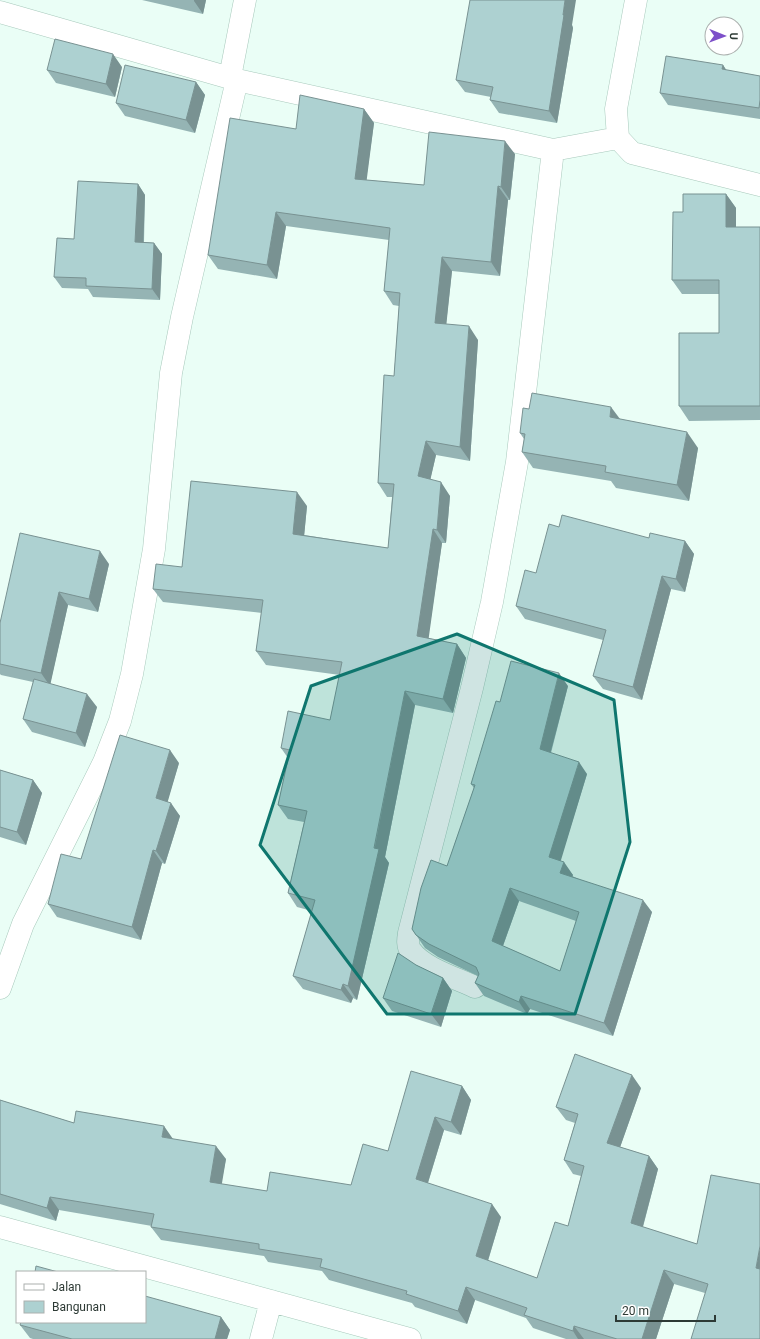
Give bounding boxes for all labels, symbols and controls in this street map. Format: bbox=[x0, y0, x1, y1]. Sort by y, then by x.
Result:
north arrow bbox=[704, 16, 744, 56]
text: U bbox=[727, 32, 740, 40]
legend bbox=[16, 1271, 146, 1323]
text: Jalan bbox=[52, 1280, 81, 1294]
scale bar bbox=[616, 1297, 715, 1323]
text: Bangunan bbox=[52, 1300, 106, 1314]
text: 20 m bbox=[622, 1304, 649, 1318]

